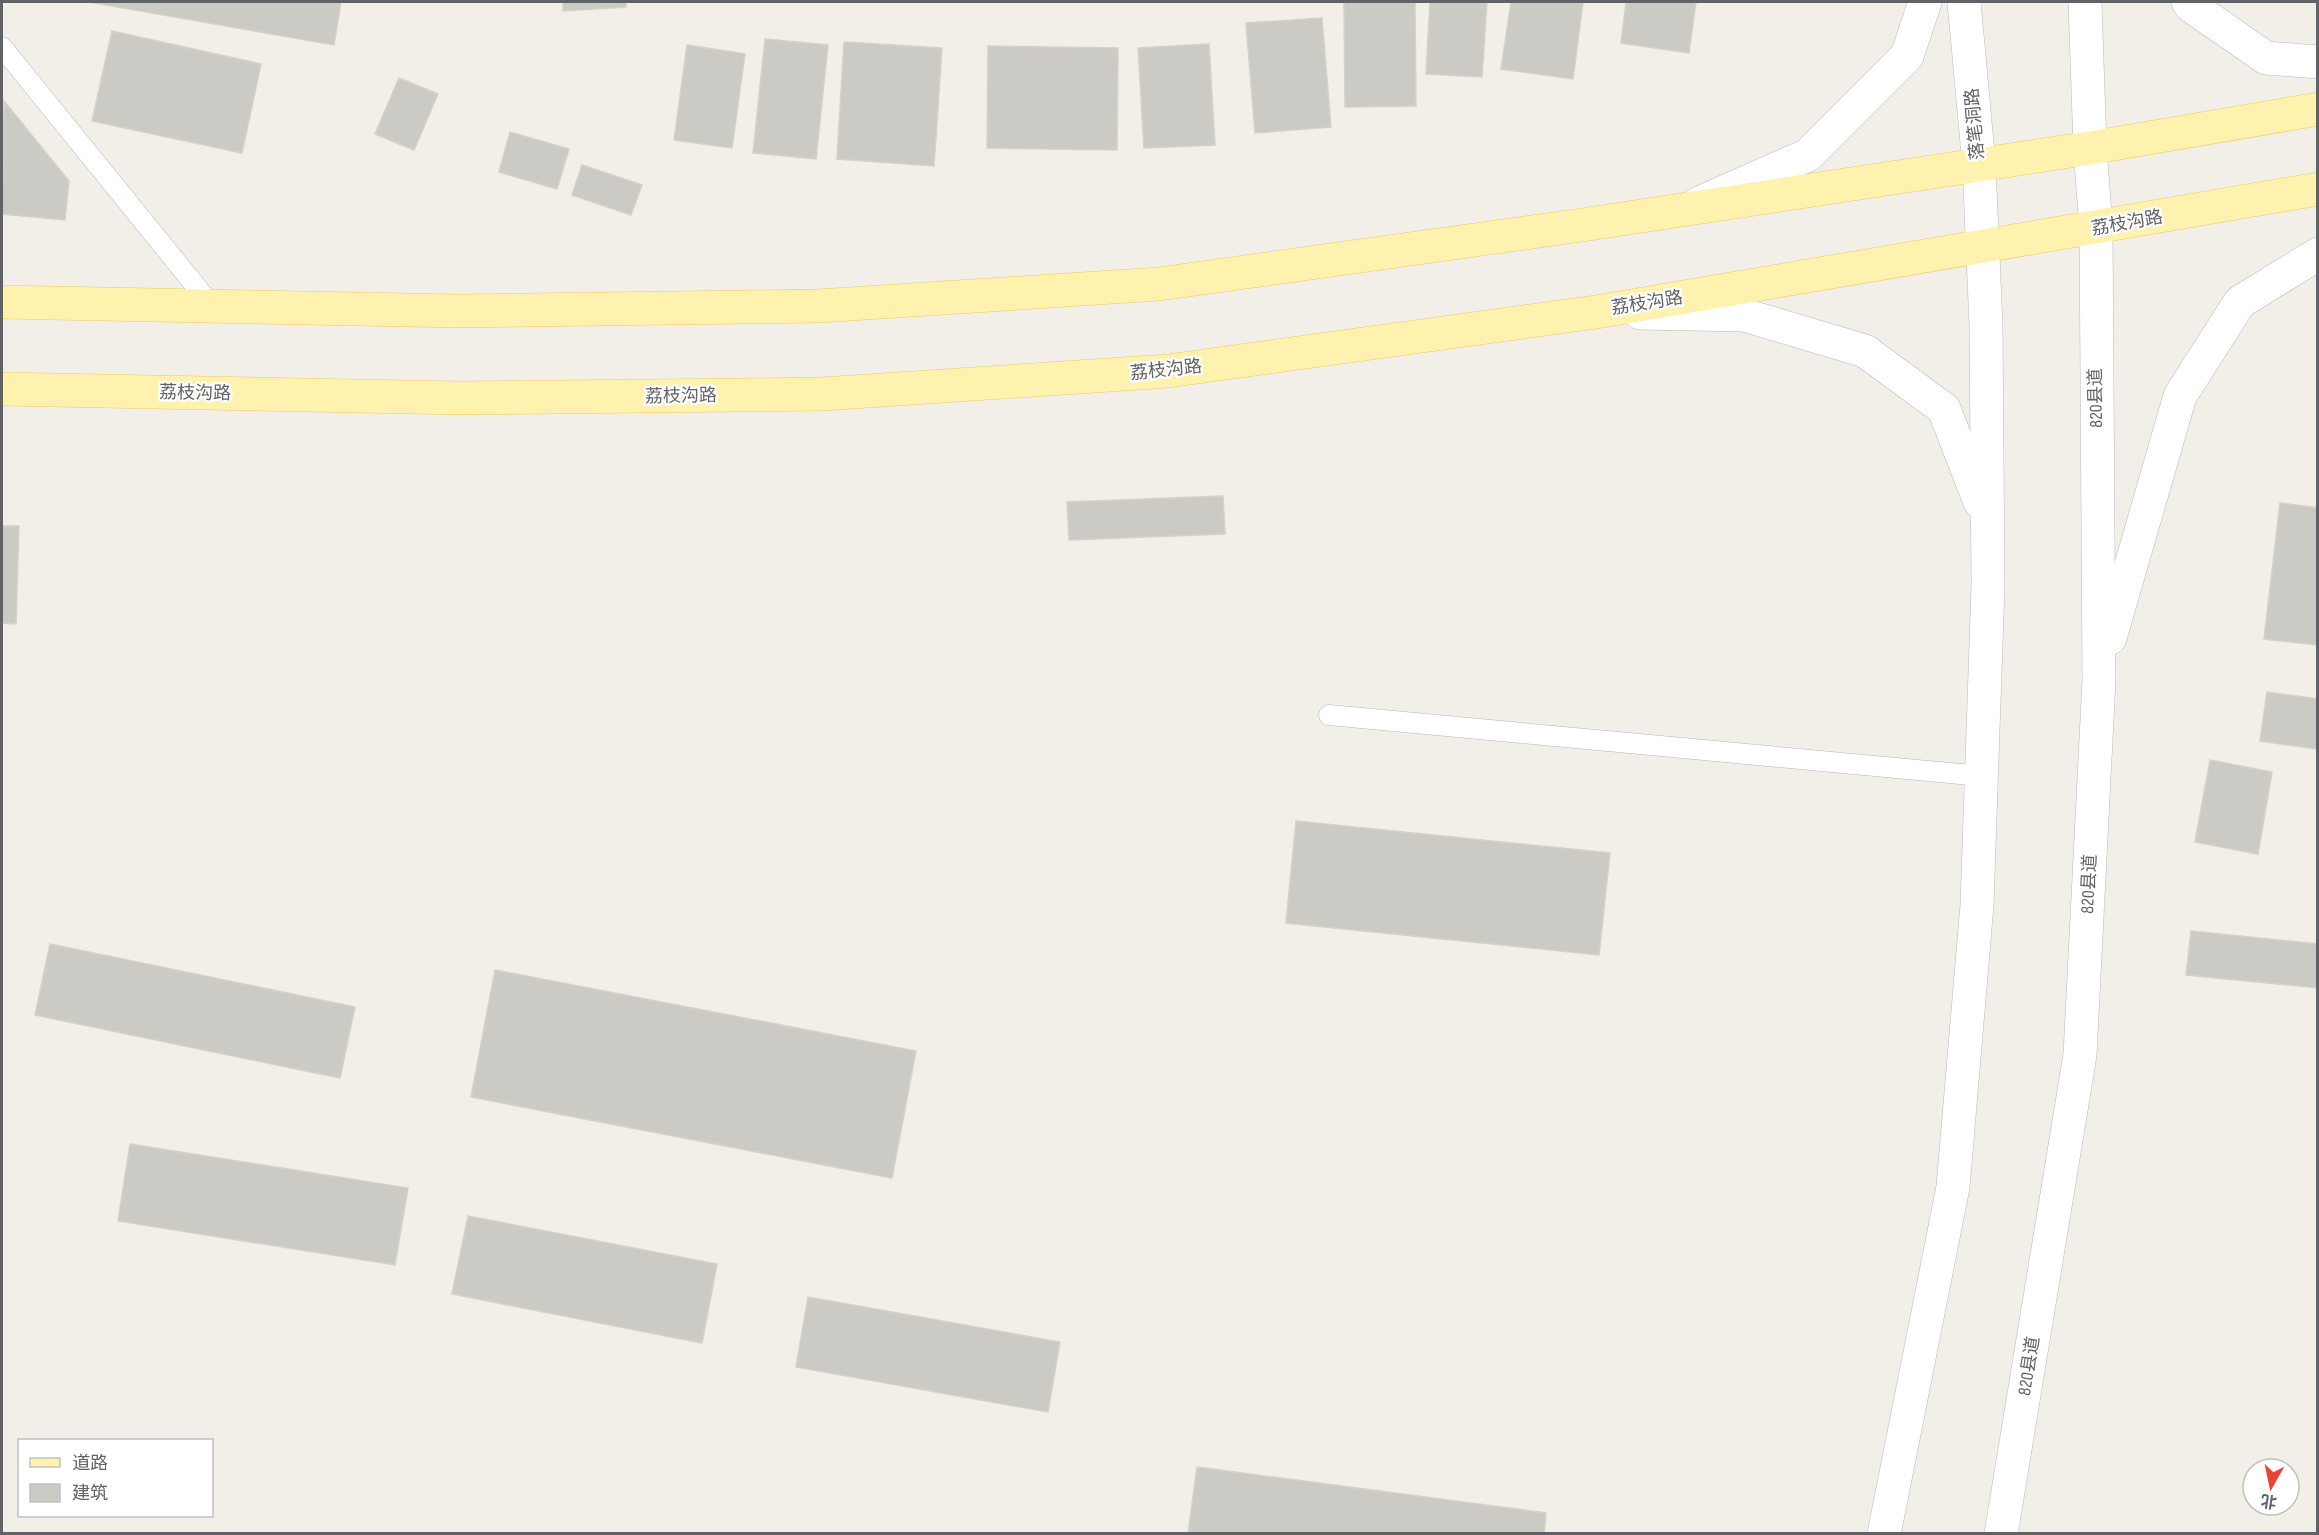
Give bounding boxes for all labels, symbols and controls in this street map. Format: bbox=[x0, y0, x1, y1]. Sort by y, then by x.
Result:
street label: 落笔洞路 bbox=[1961, 87, 1989, 161]
street label: 荔枝沟路 bbox=[2090, 206, 2164, 240]
street label: 荔枝沟路 bbox=[1610, 287, 1684, 319]
street label: 荔枝沟路 bbox=[1129, 356, 1203, 384]
street label: 820县道 bbox=[2085, 368, 2107, 428]
street label: 荔枝沟路 bbox=[159, 382, 231, 404]
street label: 荔枝沟路 bbox=[645, 385, 717, 407]
street label: 820县道 bbox=[2077, 854, 2101, 914]
street label: 820县道 bbox=[2014, 1335, 2044, 1397]
legend bbox=[18, 1439, 213, 1517]
text: 道路 bbox=[72, 1453, 108, 1474]
north arrow bbox=[2241, 1457, 2301, 1517]
text: 建筑 bbox=[72, 1483, 108, 1504]
text: 北 bbox=[2259, 1490, 2278, 1511]

